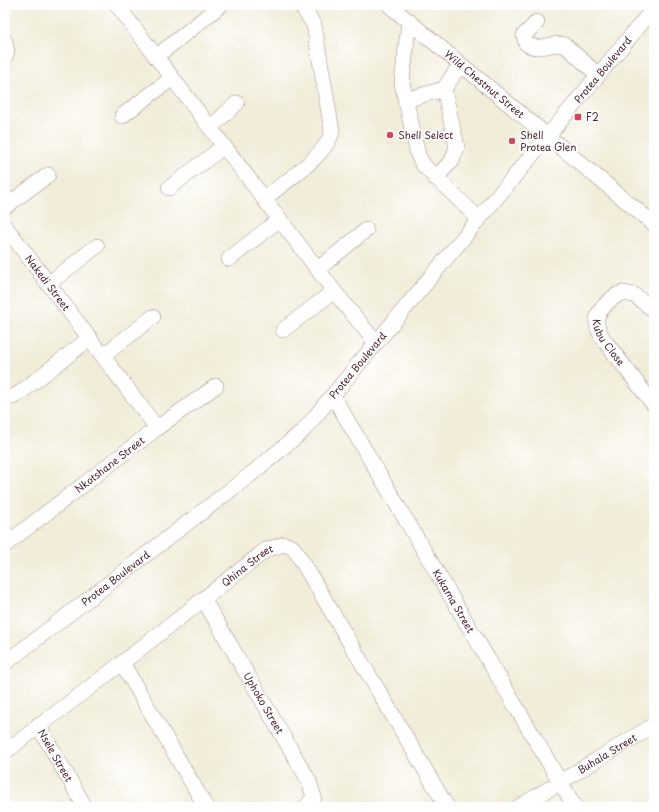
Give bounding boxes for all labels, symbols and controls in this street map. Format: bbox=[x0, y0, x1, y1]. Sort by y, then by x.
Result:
street label: Protea Boulevard bbox=[570, 33, 634, 106]
street label: Wild Chestnut Street bbox=[442, 46, 528, 121]
place label: F2 bbox=[586, 109, 599, 124]
marker: F2 bbox=[573, 112, 583, 122]
place label: Shell Select bbox=[398, 127, 453, 142]
place label: Shell Protea Glen bbox=[520, 127, 576, 154]
marker: Shell Select bbox=[385, 130, 395, 140]
marker: Shell Protea Glen bbox=[507, 136, 517, 146]
street label: Nakedi Street bbox=[22, 251, 74, 313]
street label: Kubu Close bbox=[590, 319, 629, 368]
street label: Protea Boulevard bbox=[325, 328, 389, 402]
street label: Nkotshane Street bbox=[71, 432, 147, 496]
street label: Qhina Street bbox=[218, 540, 275, 589]
street label: Protea Boulevard bbox=[78, 547, 152, 609]
street label: Kukama Street bbox=[430, 566, 479, 635]
street label: Uphoko Street bbox=[240, 669, 288, 736]
street label: Nsele Street bbox=[35, 726, 77, 784]
street label: Buhala Street bbox=[574, 729, 639, 777]

